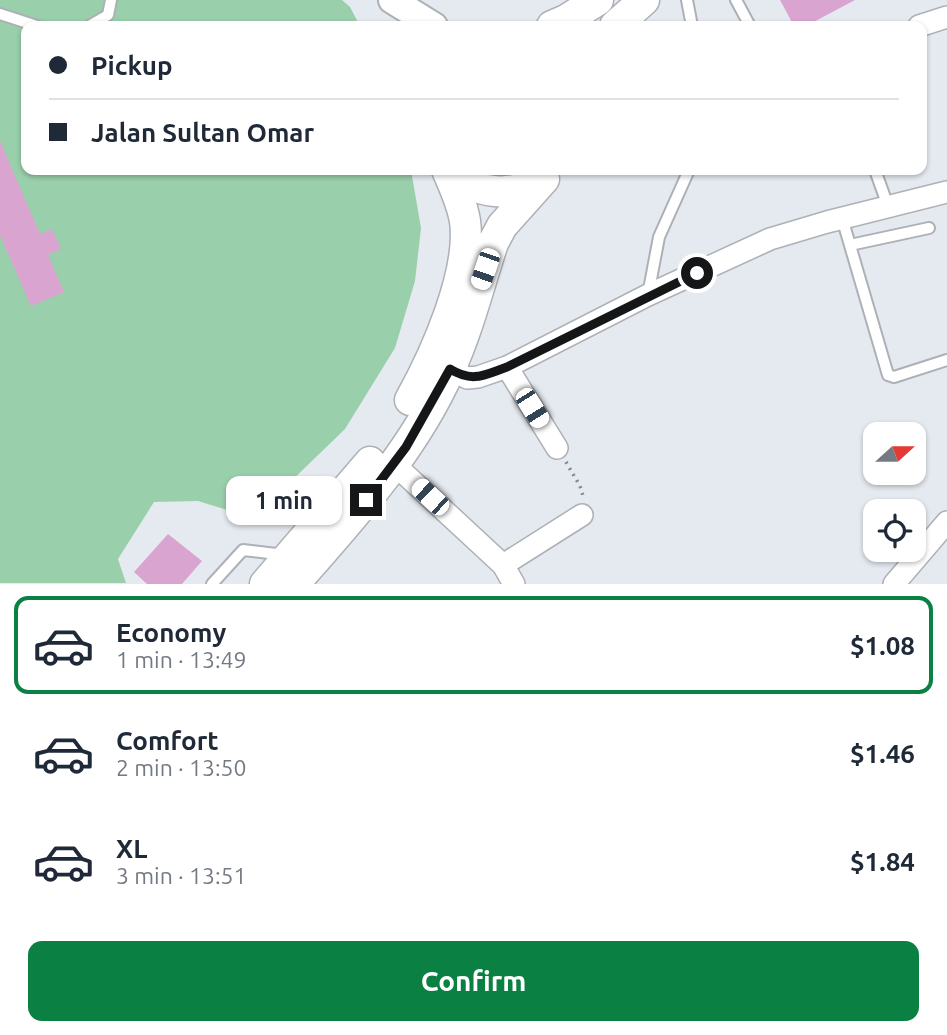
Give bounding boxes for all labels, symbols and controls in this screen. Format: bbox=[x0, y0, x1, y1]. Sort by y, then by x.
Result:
text: Pickup bbox=[91, 51, 173, 80]
text: Jalan Sultan Omar bbox=[91, 118, 314, 147]
car bbox=[469, 246, 502, 292]
route start bbox=[681, 257, 713, 289]
car bbox=[512, 385, 553, 431]
north arrow bbox=[863, 422, 926, 485]
map controls bbox=[863, 422, 926, 562]
car bbox=[408, 475, 453, 519]
callout: 1 min bbox=[226, 476, 342, 524]
route end bbox=[350, 484, 382, 516]
text: 1 min bbox=[255, 488, 313, 513]
button: locate bbox=[863, 499, 926, 562]
icon: car bbox=[32, 614, 95, 677]
text: Economy bbox=[116, 618, 226, 647]
text: $1.08 bbox=[850, 631, 915, 660]
text: 1 min · 13:49 bbox=[116, 647, 247, 672]
icon: car bbox=[32, 722, 95, 785]
text: Comfort bbox=[116, 726, 219, 755]
text: $1.46 bbox=[850, 739, 915, 768]
text: 2 min · 13:50 bbox=[116, 755, 247, 780]
icon: car bbox=[32, 830, 95, 893]
text: XL bbox=[116, 834, 147, 863]
text: $1.84 bbox=[850, 847, 915, 876]
text: 3 min · 13:51 bbox=[116, 863, 247, 888]
button: Confirm bbox=[28, 941, 919, 1021]

